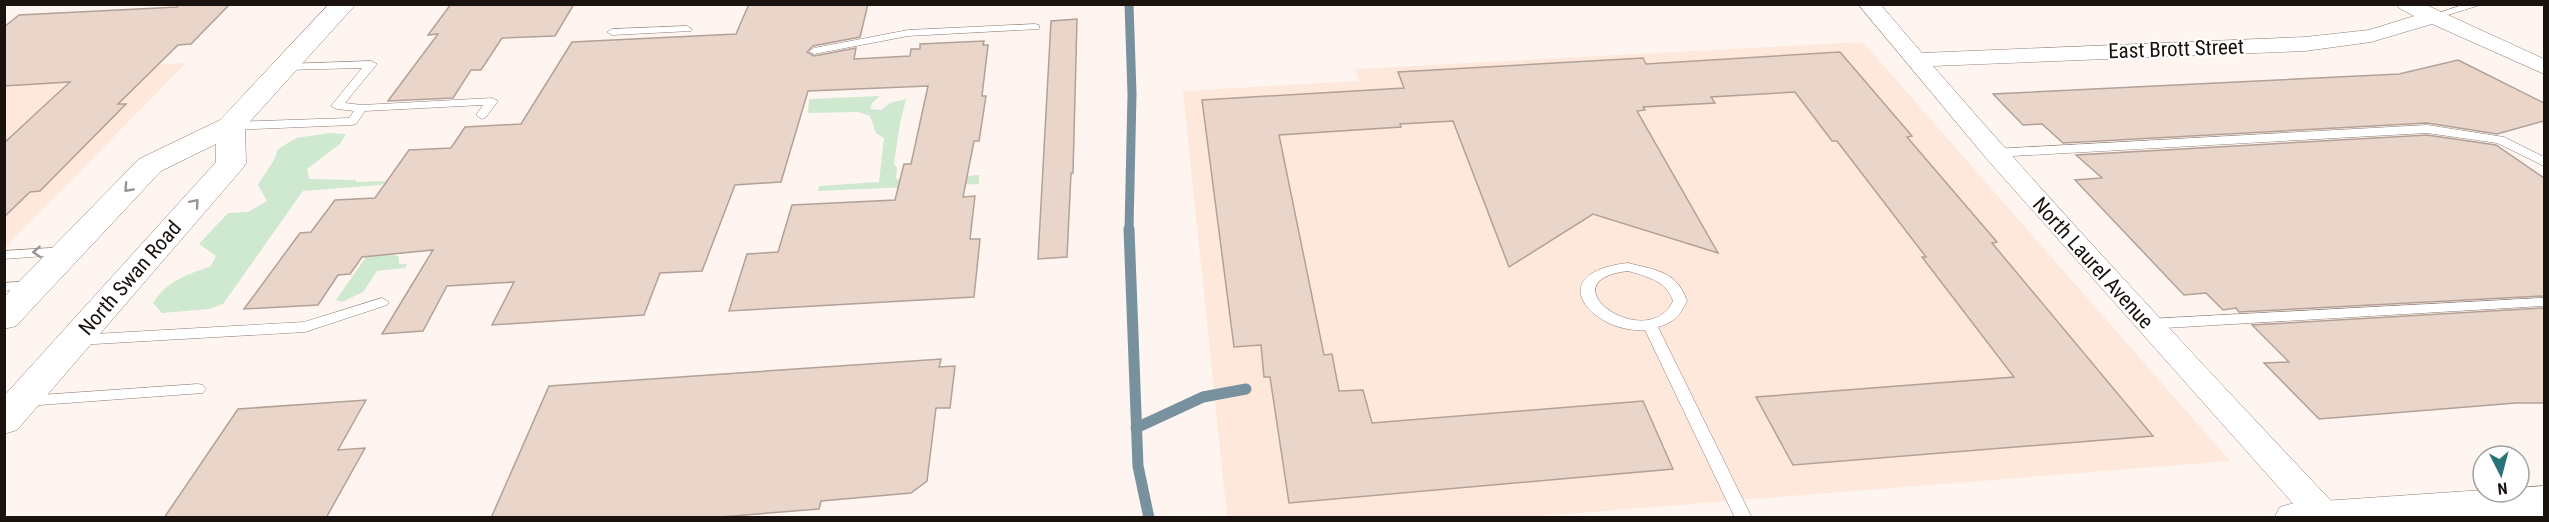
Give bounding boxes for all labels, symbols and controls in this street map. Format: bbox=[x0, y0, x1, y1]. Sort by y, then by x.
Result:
street label: East Brott Street bbox=[2108, 35, 2244, 63]
one-way arrow bbox=[124, 181, 135, 192]
street label: North Laurel Avenue bbox=[2028, 193, 2158, 334]
one-way arrow bbox=[188, 199, 199, 210]
street label: North Swan Road bbox=[74, 216, 186, 340]
one-way arrow bbox=[32, 246, 41, 259]
north arrow bbox=[2471, 444, 2531, 504]
text: N bbox=[2497, 478, 2508, 498]

